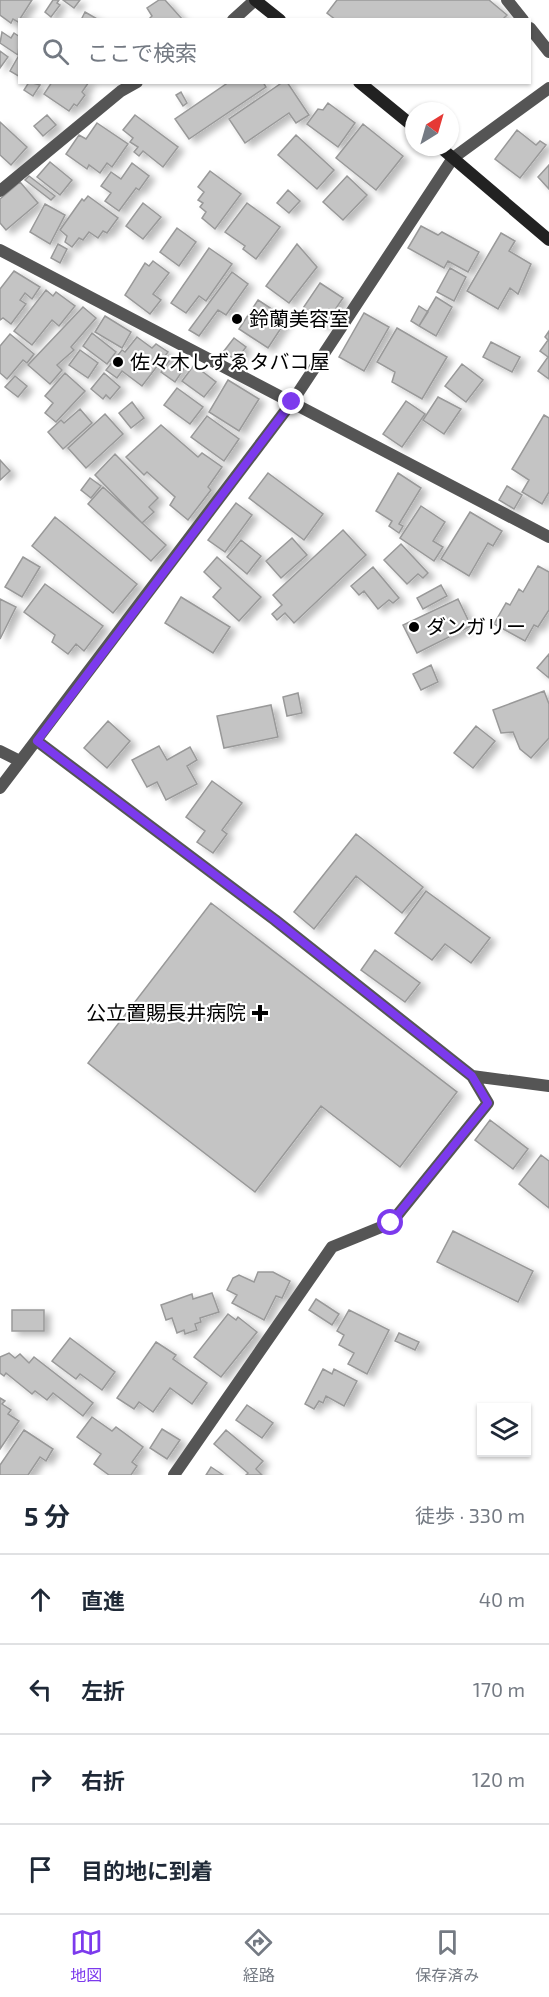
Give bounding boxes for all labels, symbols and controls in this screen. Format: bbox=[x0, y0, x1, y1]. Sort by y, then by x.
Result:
search box bbox=[18, 18, 531, 84]
icon: search bbox=[39, 35, 72, 68]
text: ここで検索 bbox=[87, 39, 197, 65]
north arrow bbox=[405, 102, 459, 156]
place label: 鈴蘭美容室 bbox=[249, 306, 349, 330]
marker: 鈴蘭美容室 bbox=[230, 312, 244, 326]
place label: 佐々木しずゑタバコ屋 bbox=[130, 349, 330, 373]
marker: 佐々木しずゑタバコ屋 bbox=[111, 355, 125, 369]
route end bbox=[278, 388, 304, 414]
place label: ダンガリー bbox=[426, 614, 526, 638]
marker: ダンガリー bbox=[407, 620, 421, 634]
place label: 公立置賜長井病院 bbox=[86, 1000, 246, 1024]
marker: 公立置賜長井病院 bbox=[251, 1004, 269, 1022]
route start bbox=[377, 1209, 403, 1235]
map controls bbox=[477, 1403, 531, 1457]
button: layers bbox=[477, 1403, 531, 1457]
text: 5 分 bbox=[24, 1500, 70, 1531]
text: 徒歩 · 330 m bbox=[415, 1503, 525, 1527]
icon: ahead bbox=[24, 1583, 57, 1616]
text: 直進 bbox=[81, 1587, 125, 1613]
text: 40 m bbox=[479, 1587, 525, 1611]
icon: left bbox=[24, 1673, 57, 1706]
text: 左折 bbox=[81, 1677, 125, 1703]
text: 170 m bbox=[473, 1677, 525, 1701]
icon: right bbox=[24, 1763, 57, 1796]
text: 右折 bbox=[81, 1767, 125, 1793]
text: 120 m bbox=[472, 1767, 525, 1791]
icon: arrive bbox=[24, 1853, 57, 1886]
text: 目的地に到着 bbox=[81, 1857, 213, 1883]
tab: 地図 bbox=[70, 1926, 103, 1986]
tab: 経路 bbox=[242, 1926, 275, 1986]
tab: 保存済み bbox=[415, 1926, 479, 1986]

